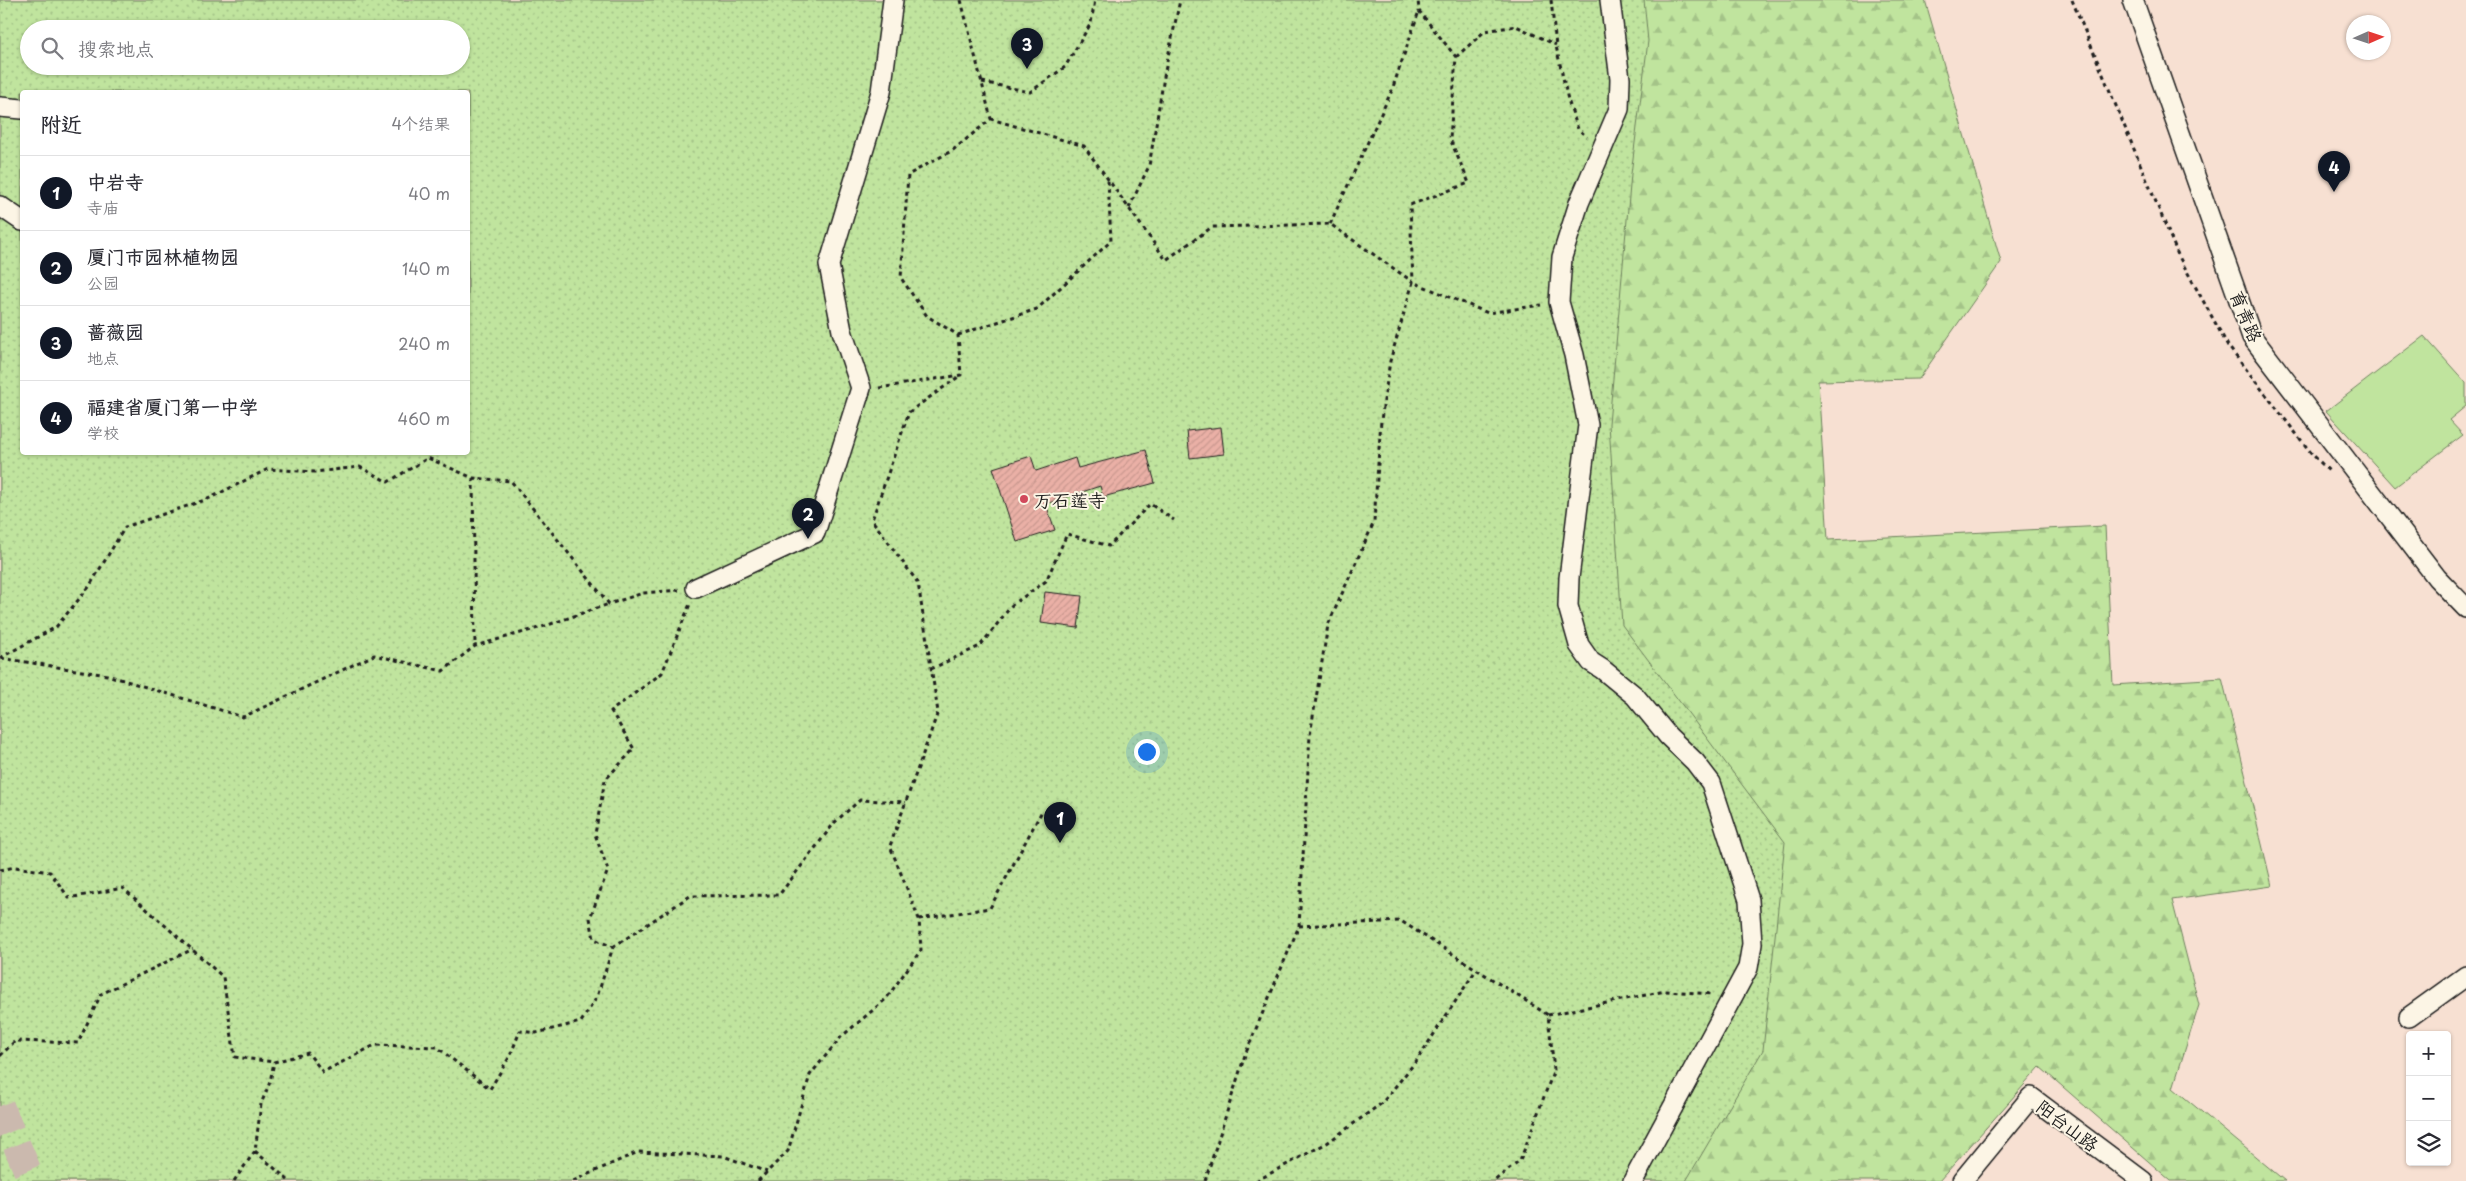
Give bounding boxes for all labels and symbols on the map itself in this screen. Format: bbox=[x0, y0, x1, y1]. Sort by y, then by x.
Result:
north arrow bbox=[2346, 15, 2391, 60]
pin: 3 bbox=[1011, 28, 1043, 69]
pin: 4 bbox=[2318, 151, 2350, 192]
street label: 育青路 bbox=[2224, 286, 2270, 346]
place label: 万石莲寺 bbox=[1034, 486, 1106, 513]
marker: 万石莲寺 bbox=[1018, 493, 1030, 505]
pin: 2 bbox=[792, 498, 824, 539]
your location bbox=[1134, 739, 1160, 765]
pin: 1 bbox=[1044, 802, 1076, 843]
street label: 阳台山路 bbox=[2031, 1093, 2105, 1157]

